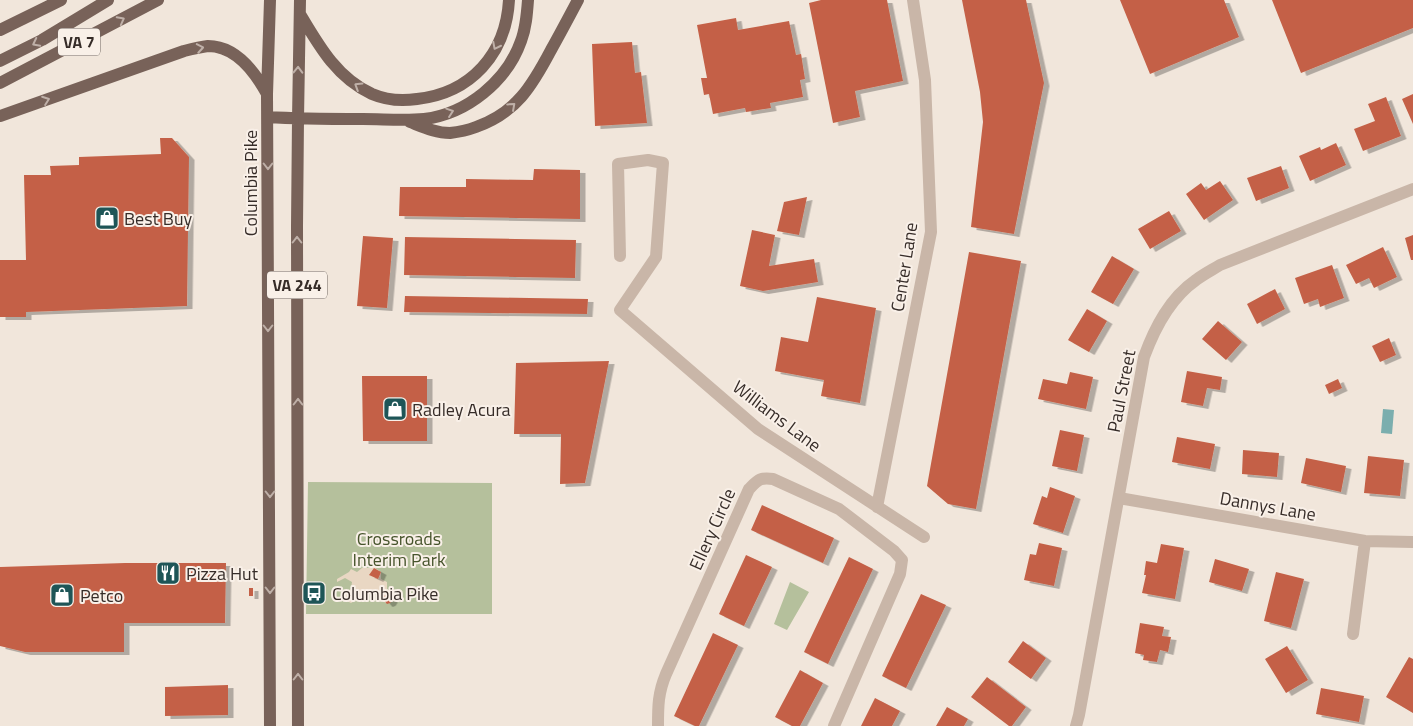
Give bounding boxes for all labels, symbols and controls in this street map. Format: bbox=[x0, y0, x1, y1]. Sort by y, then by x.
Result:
one-way arrow bbox=[115, 16, 124, 26]
road number: VA 7 bbox=[58, 28, 100, 56]
one-way arrow bbox=[32, 37, 41, 47]
one-way arrow bbox=[492, 41, 502, 50]
one-way arrow bbox=[195, 43, 204, 53]
one-way arrow bbox=[293, 66, 304, 74]
one-way arrow bbox=[354, 82, 363, 92]
one-way arrow bbox=[41, 96, 50, 106]
one-way arrow bbox=[507, 102, 516, 111]
one-way arrow bbox=[446, 108, 454, 118]
street label: Columbia Pike bbox=[237, 130, 264, 236]
one-way arrow bbox=[263, 162, 273, 170]
shop icon: Best Buy bbox=[94, 205, 120, 231]
place label: Best Buy bbox=[124, 205, 192, 232]
street label: Center Lane bbox=[884, 220, 924, 314]
one-way arrow bbox=[292, 236, 302, 244]
road number: VA 244 bbox=[267, 272, 327, 298]
one-way arrow bbox=[263, 325, 273, 333]
street label: Paul Street bbox=[1100, 347, 1142, 435]
street label: Williams Lane bbox=[727, 374, 827, 458]
shop icon: Radley Acura bbox=[382, 396, 408, 422]
place label: Radley Acura bbox=[412, 396, 511, 423]
one-way arrow bbox=[293, 398, 303, 406]
street label: Ellery Circle bbox=[682, 484, 742, 574]
street label: Dannys Lane bbox=[1218, 484, 1318, 528]
one-way arrow bbox=[265, 490, 275, 498]
park label: Crossroads Interim Park bbox=[352, 525, 446, 573]
restaurant icon: Pizza Hut bbox=[155, 560, 181, 586]
place label: Pizza Hut bbox=[186, 560, 259, 587]
bus stop icon: Columbia Pike bbox=[301, 580, 327, 606]
place label: Columbia Pike bbox=[332, 580, 438, 607]
shop icon: Petco bbox=[49, 582, 75, 608]
place label: Petco bbox=[80, 582, 123, 609]
one-way arrow bbox=[265, 586, 275, 594]
one-way arrow bbox=[293, 673, 303, 681]

